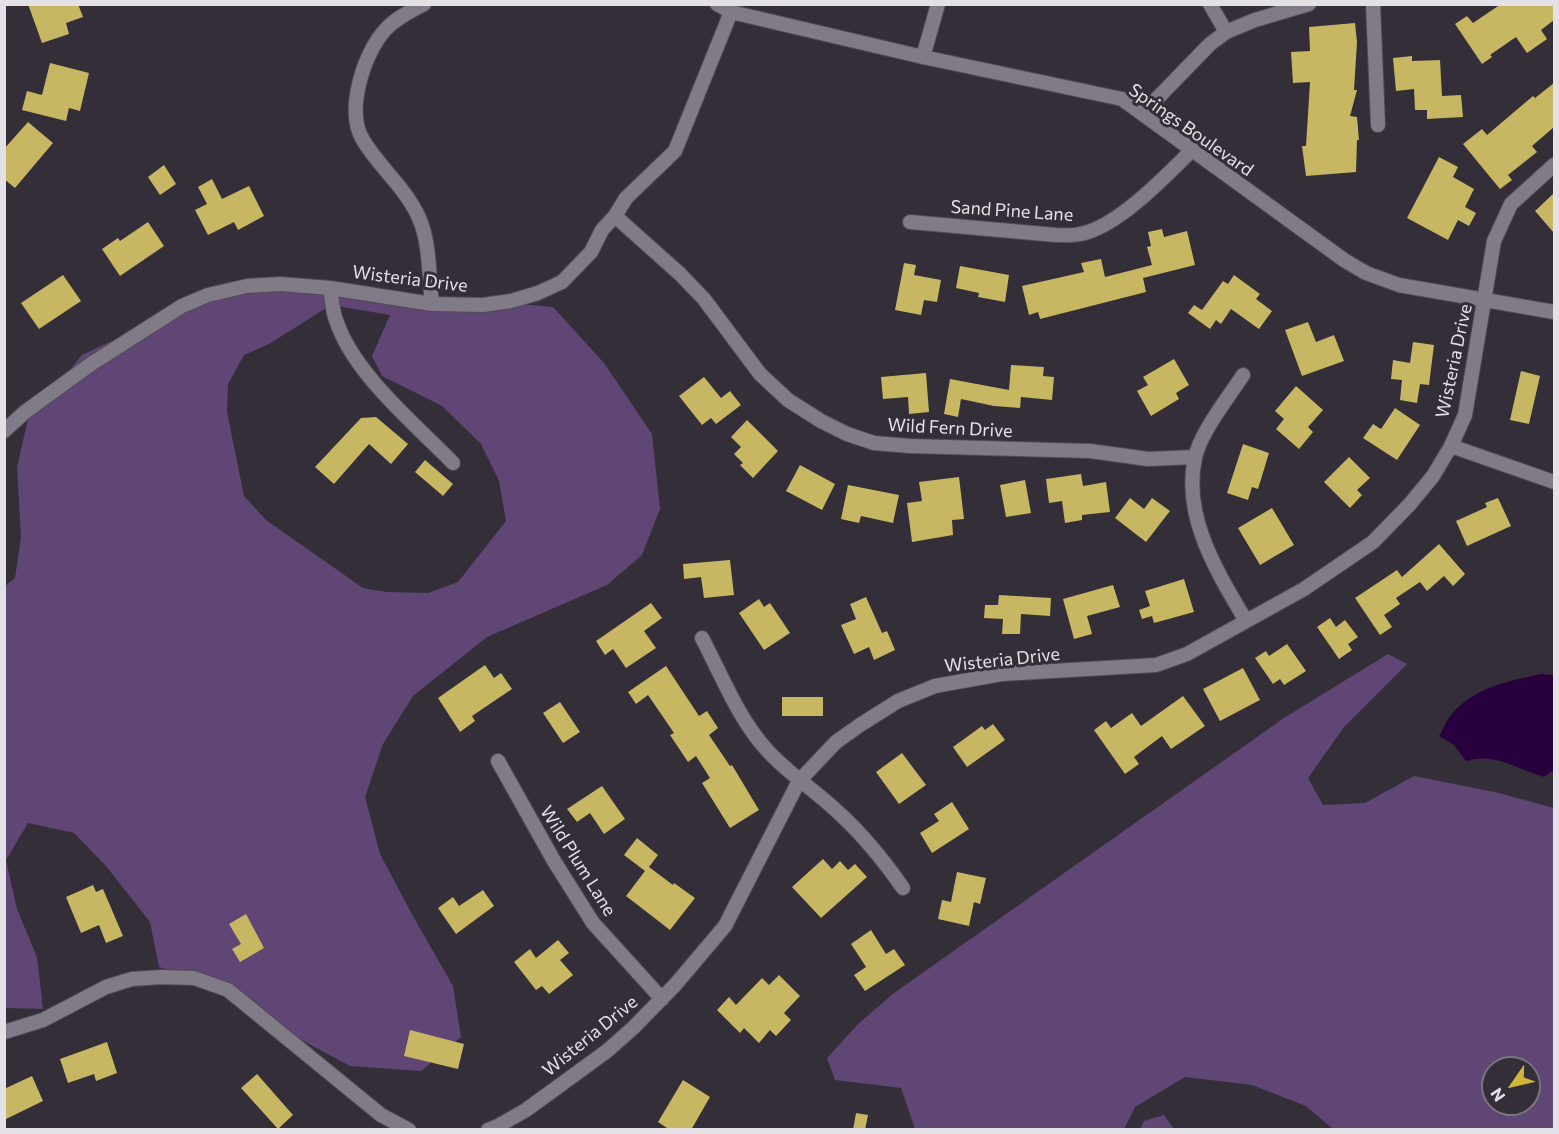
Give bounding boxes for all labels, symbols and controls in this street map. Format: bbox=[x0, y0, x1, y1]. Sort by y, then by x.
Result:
street label: Springs Boulevard bbox=[1125, 79, 1257, 181]
street label: Sand Pine Lane bbox=[950, 196, 1074, 226]
street label: Wisteria Drive bbox=[351, 261, 469, 297]
street label: Wisteria Drive bbox=[1431, 302, 1477, 420]
street label: Wild Fern Drive bbox=[887, 414, 1013, 442]
street label: Wisteria Drive bbox=[943, 643, 1061, 677]
street label: Wild Plum Lane bbox=[535, 802, 621, 920]
street label: Wisteria Drive bbox=[538, 991, 642, 1081]
north arrow bbox=[1481, 1056, 1541, 1116]
text: N bbox=[1486, 1085, 1509, 1106]

